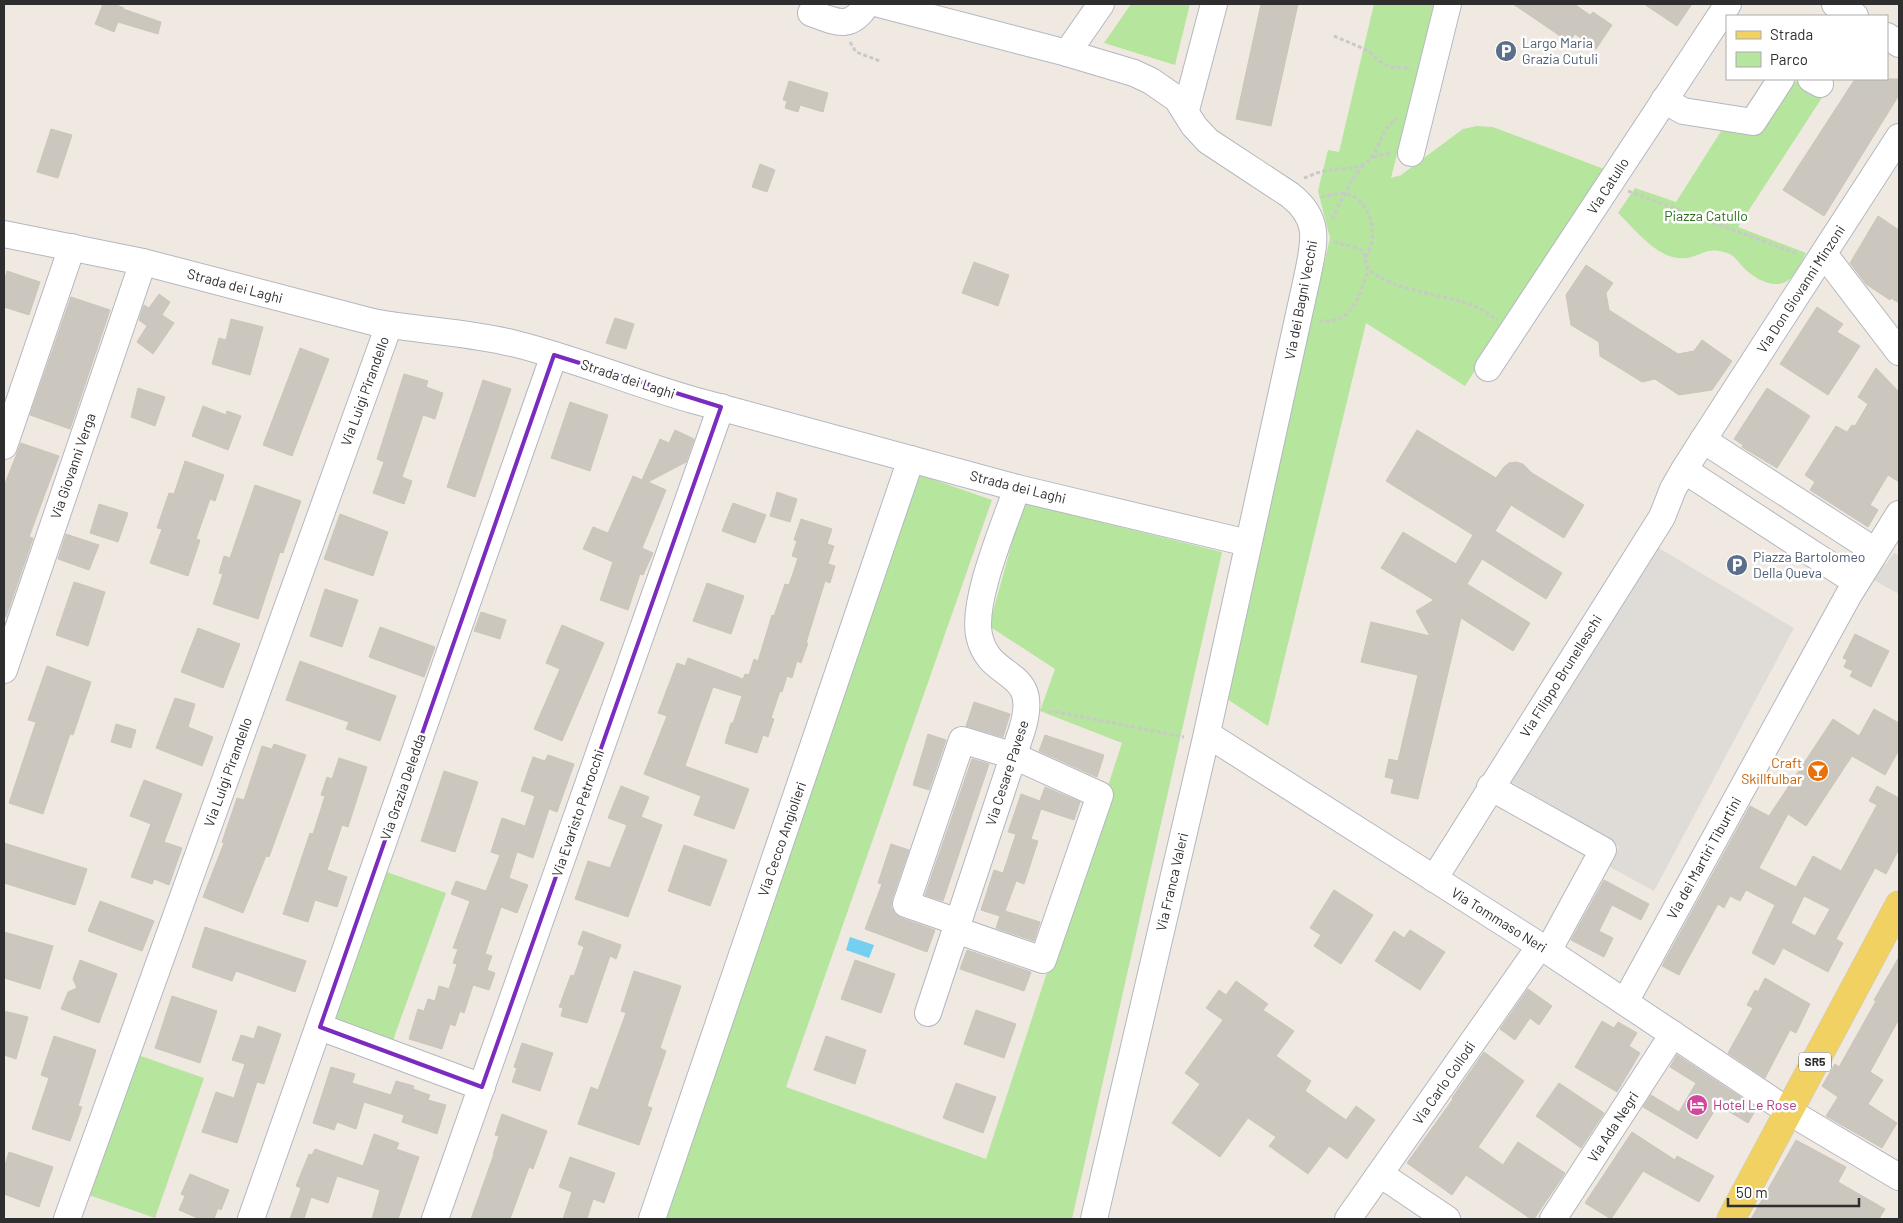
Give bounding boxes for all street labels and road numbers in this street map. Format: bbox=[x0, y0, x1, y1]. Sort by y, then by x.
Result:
street label: Via Catullo bbox=[1583, 154, 1632, 217]
street label: Via Don Giovanni Minzoni bbox=[1753, 222, 1848, 356]
street label: Via dei Bagni Vecchi bbox=[1281, 239, 1320, 361]
street label: Strada dei Laghi bbox=[185, 265, 285, 306]
street label: Via Luigi Pirandello bbox=[337, 334, 392, 448]
street label: Strada dei Laghi bbox=[579, 355, 678, 402]
street label: Via Giovanni Verga bbox=[46, 411, 99, 521]
street label: Strada dei Laghi bbox=[968, 466, 1068, 507]
street label: Via Filippo Brunelleschi bbox=[1516, 611, 1605, 740]
street label: Via Luigi Pirandello bbox=[200, 715, 255, 829]
street label: Via Cesare Pavese bbox=[981, 718, 1032, 828]
street label: Via Grazia Deledda bbox=[376, 731, 429, 842]
street label: Via Evaristo Petrocchi bbox=[548, 747, 607, 879]
street label: Via Cecco Angiolieri bbox=[754, 779, 809, 898]
street label: Via dei Martiri Tiburtini bbox=[1663, 794, 1744, 922]
street label: Via Franca Valeri bbox=[1152, 831, 1191, 933]
street label: Via Tommaso Neri bbox=[1448, 883, 1550, 956]
street label: Via Carlo Collodi bbox=[1409, 1038, 1479, 1128]
road number: SR5 bbox=[1799, 1052, 1831, 1072]
street label: Via Ada Negri bbox=[1583, 1088, 1642, 1165]

